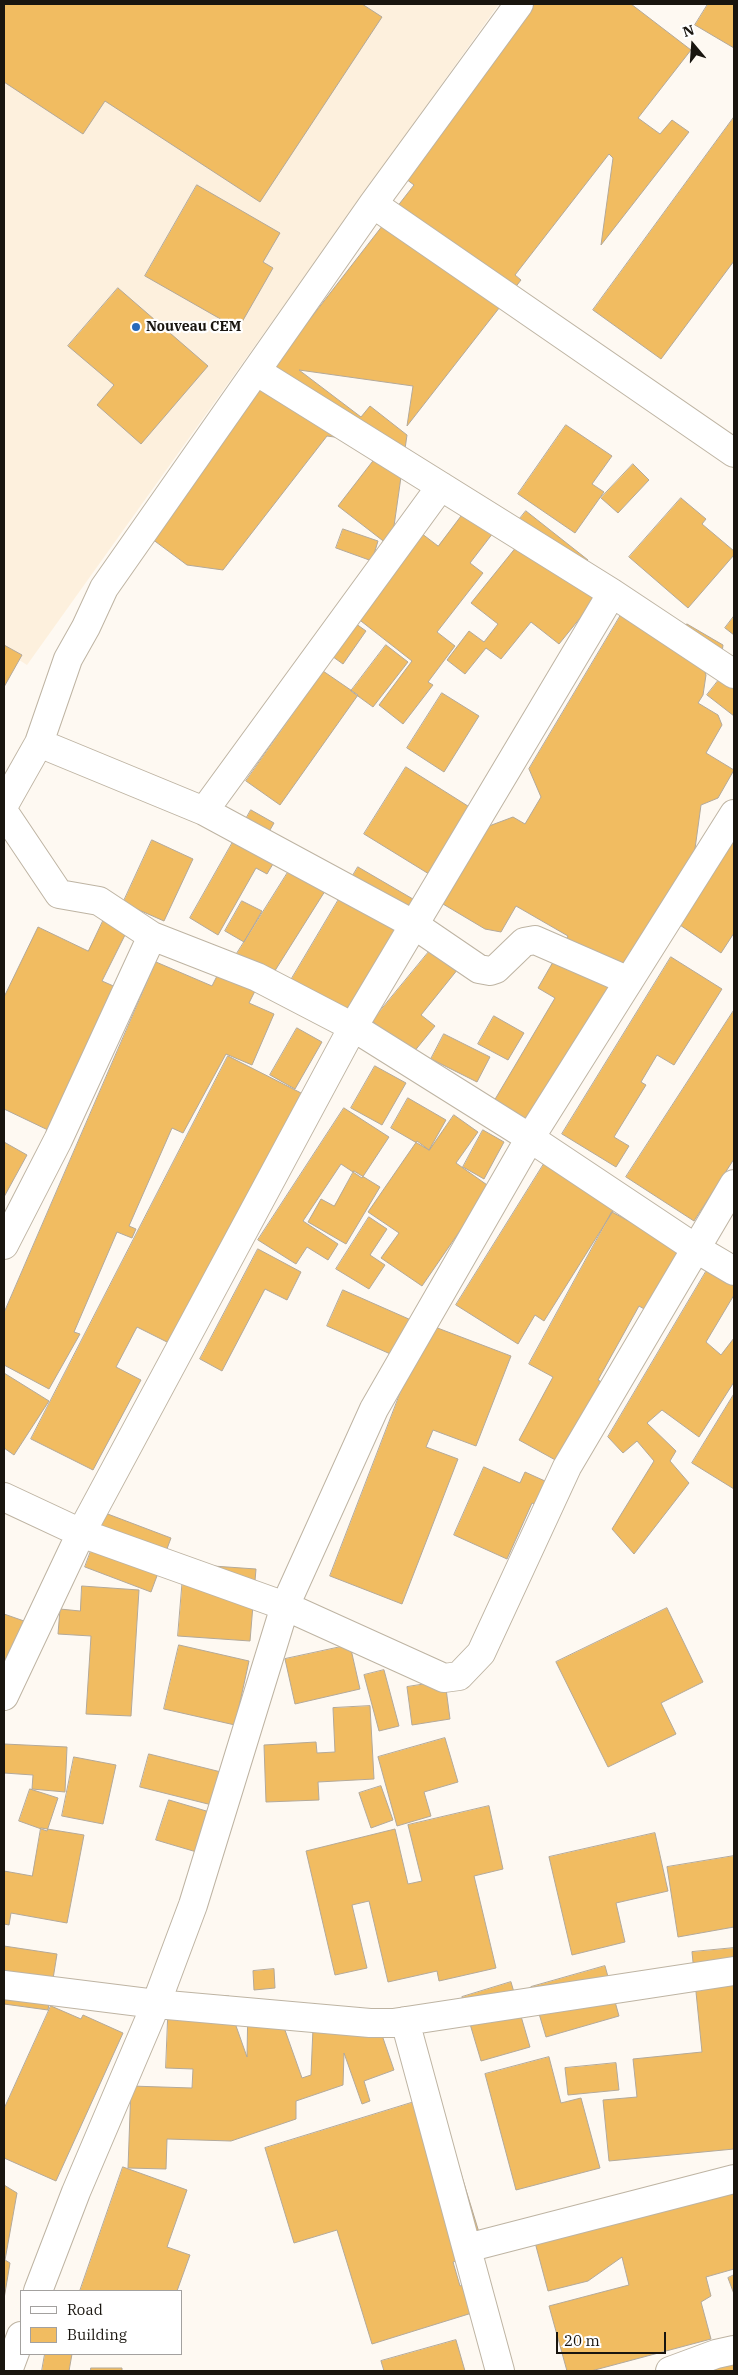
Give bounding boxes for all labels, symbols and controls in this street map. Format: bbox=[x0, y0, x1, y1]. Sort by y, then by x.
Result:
north arrow bbox=[668, 20, 718, 70]
text: N bbox=[680, 20, 696, 41]
place label: Nouveau CEM bbox=[146, 319, 241, 335]
marker: Nouveau CEM bbox=[130, 321, 142, 333]
legend bbox=[20, 2290, 182, 2355]
text: Road bbox=[67, 2300, 103, 2319]
scale bar bbox=[558, 2322, 668, 2354]
text: Building bbox=[67, 2325, 127, 2344]
text: 20 m bbox=[564, 2331, 600, 2350]

